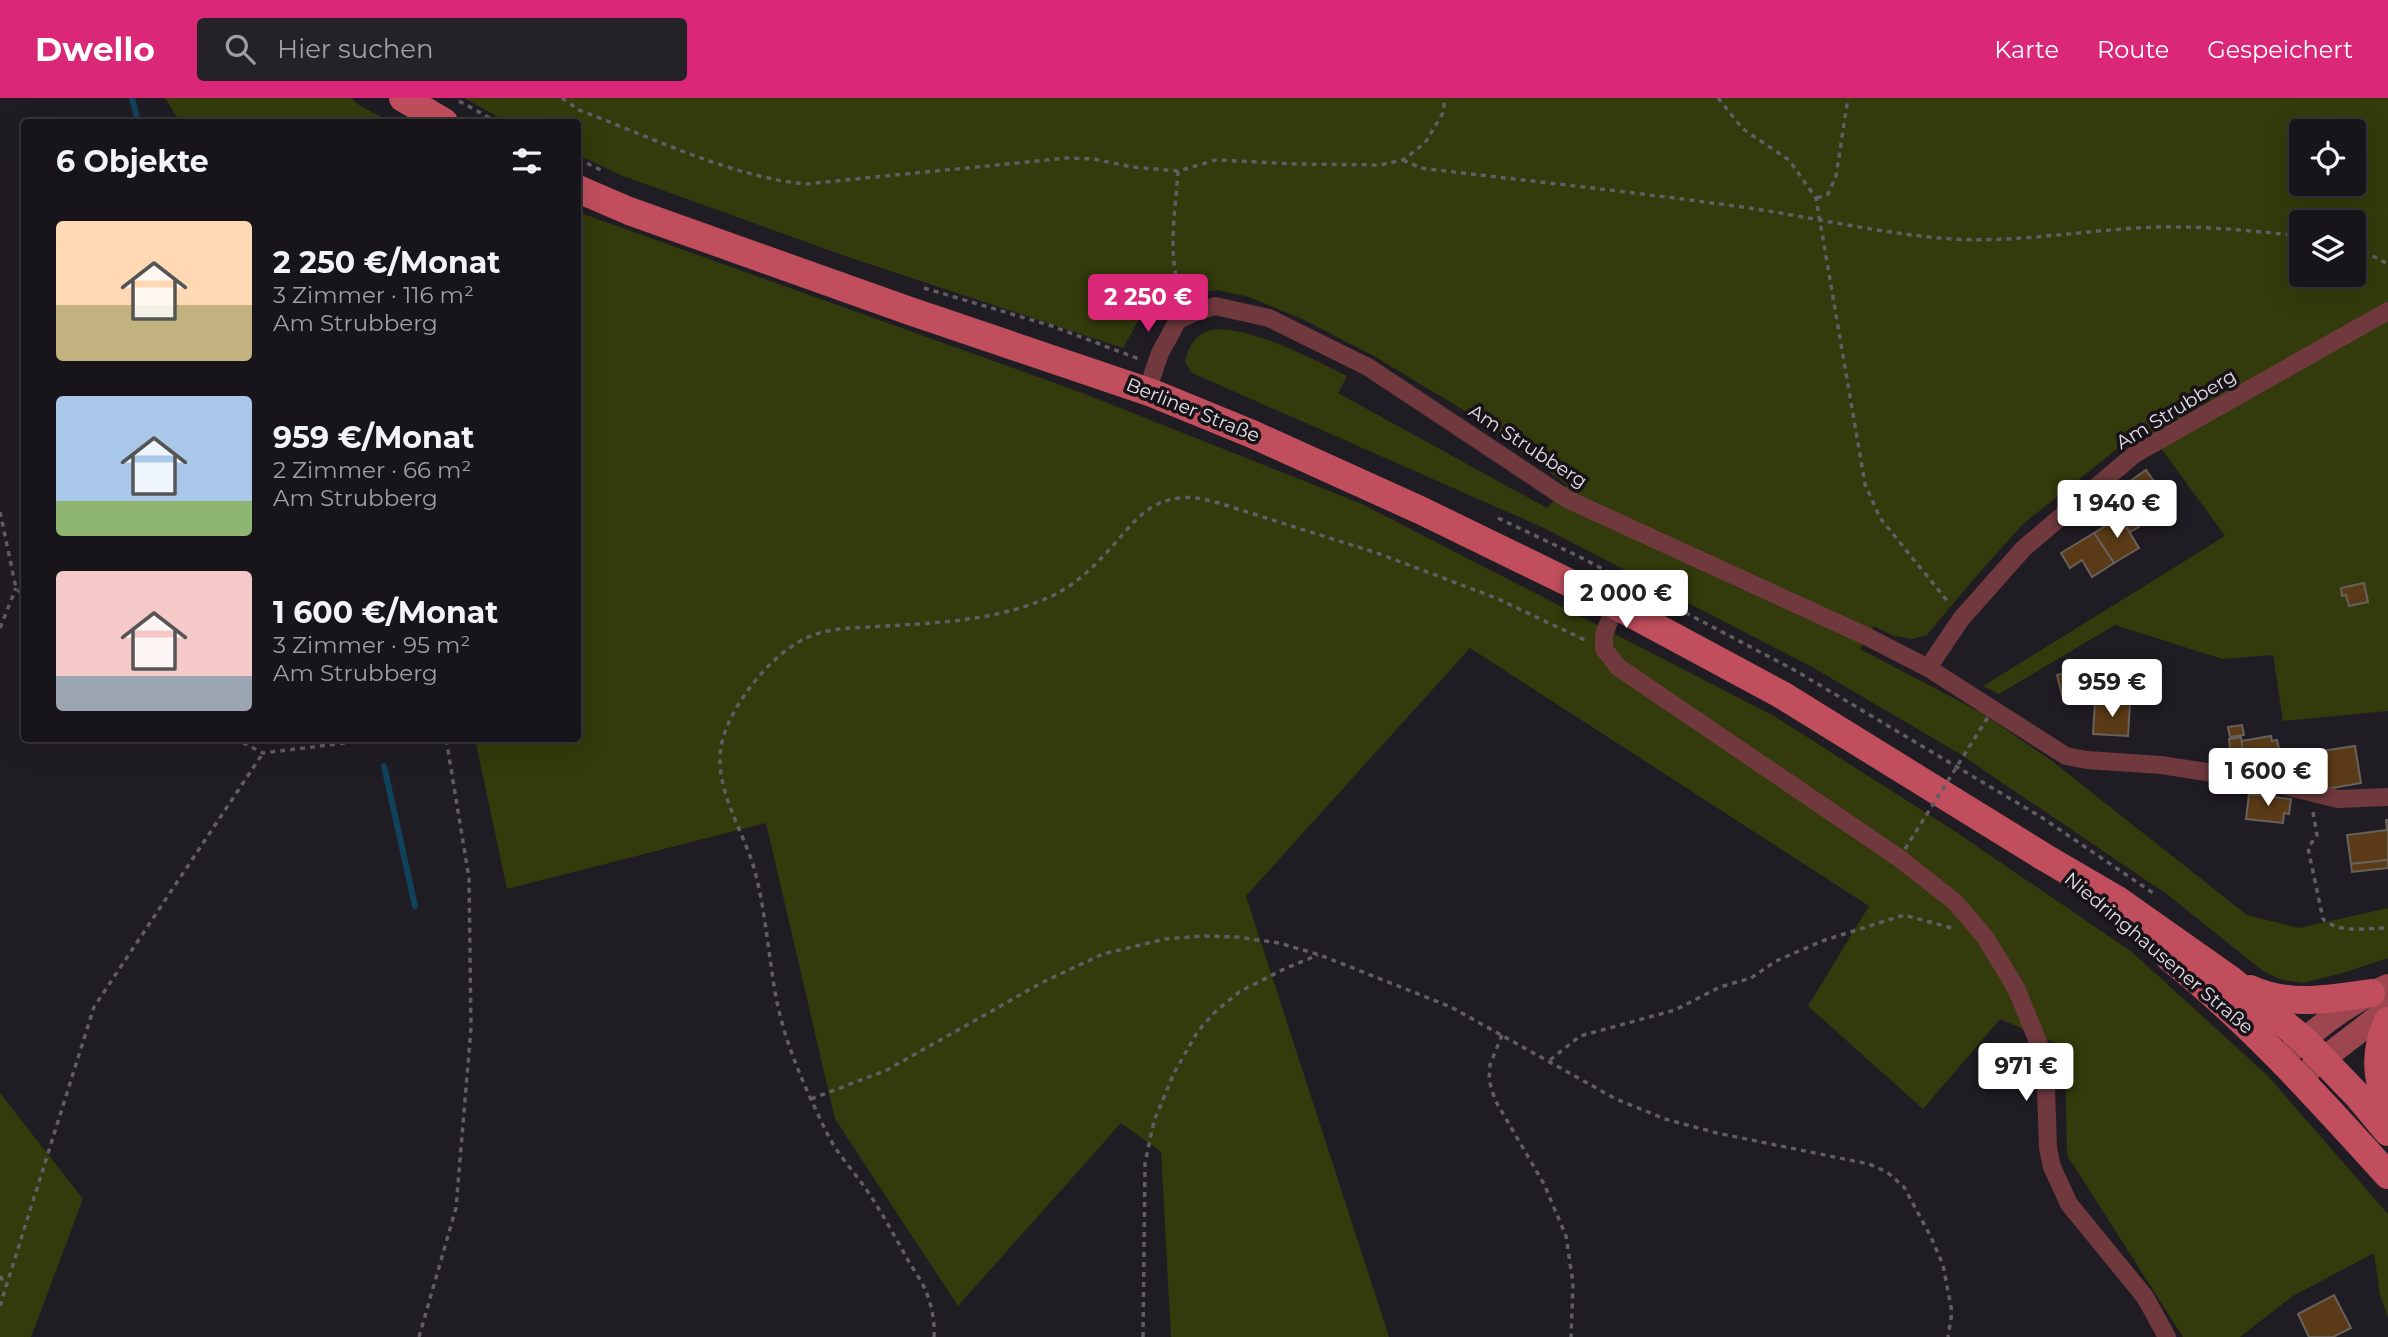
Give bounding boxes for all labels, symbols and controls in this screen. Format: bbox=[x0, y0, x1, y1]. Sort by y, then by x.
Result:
search box bbox=[197, 18, 687, 81]
text: Dwello bbox=[35, 29, 155, 69]
icon: search bbox=[221, 30, 259, 68]
text: Hier suchen bbox=[277, 33, 434, 65]
text: Karte bbox=[1994, 35, 2059, 64]
text: Route bbox=[2097, 35, 2169, 64]
text: Gespeichert bbox=[2207, 35, 2353, 64]
map controls bbox=[2289, 119, 2366, 287]
button: locate bbox=[2289, 119, 2366, 196]
icon: filters bbox=[508, 142, 546, 180]
text: 6 Objekte bbox=[56, 143, 209, 180]
button: layers bbox=[2289, 210, 2366, 287]
text: 2 250 €/Monat bbox=[273, 244, 500, 281]
icon: home bbox=[112, 249, 196, 333]
pin: 2 250 € bbox=[1083, 274, 1213, 334]
text: 3 Zimmer · 116 m² bbox=[273, 281, 474, 309]
text: 2 250 € bbox=[1104, 283, 1192, 311]
text: Am Strubberg bbox=[273, 309, 438, 337]
street label: Am Strubberg bbox=[2112, 364, 2240, 454]
street label: Berliner Straße bbox=[1123, 373, 1263, 447]
street label: Am Strubberg bbox=[1465, 399, 1591, 493]
text: 959 €/Monat bbox=[273, 419, 474, 456]
icon: home bbox=[112, 424, 196, 508]
text: 2 Zimmer · 66 m² bbox=[273, 456, 471, 484]
pin: 1 940 € bbox=[2052, 480, 2182, 540]
text: Am Strubberg bbox=[273, 484, 438, 512]
text: 1 940 € bbox=[2074, 489, 2160, 517]
pin: 2 000 € bbox=[1561, 570, 1691, 630]
text: 2 000 € bbox=[1580, 579, 1672, 607]
text: 1 600 €/Monat bbox=[273, 594, 498, 631]
icon: home bbox=[112, 599, 196, 683]
text: 3 Zimmer · 95 m² bbox=[273, 631, 470, 659]
text: Am Strubberg bbox=[273, 659, 438, 687]
pin: 959 € bbox=[2063, 660, 2161, 719]
text: 959 € bbox=[2078, 668, 2146, 696]
pin: 1 600 € bbox=[2203, 748, 2333, 808]
text: 1 600 € bbox=[2225, 757, 2311, 785]
street label: Niedringhausener Straße bbox=[2060, 867, 2258, 1039]
pin: 971 € bbox=[1977, 1044, 2075, 1103]
text: 971 € bbox=[1994, 1052, 2058, 1080]

